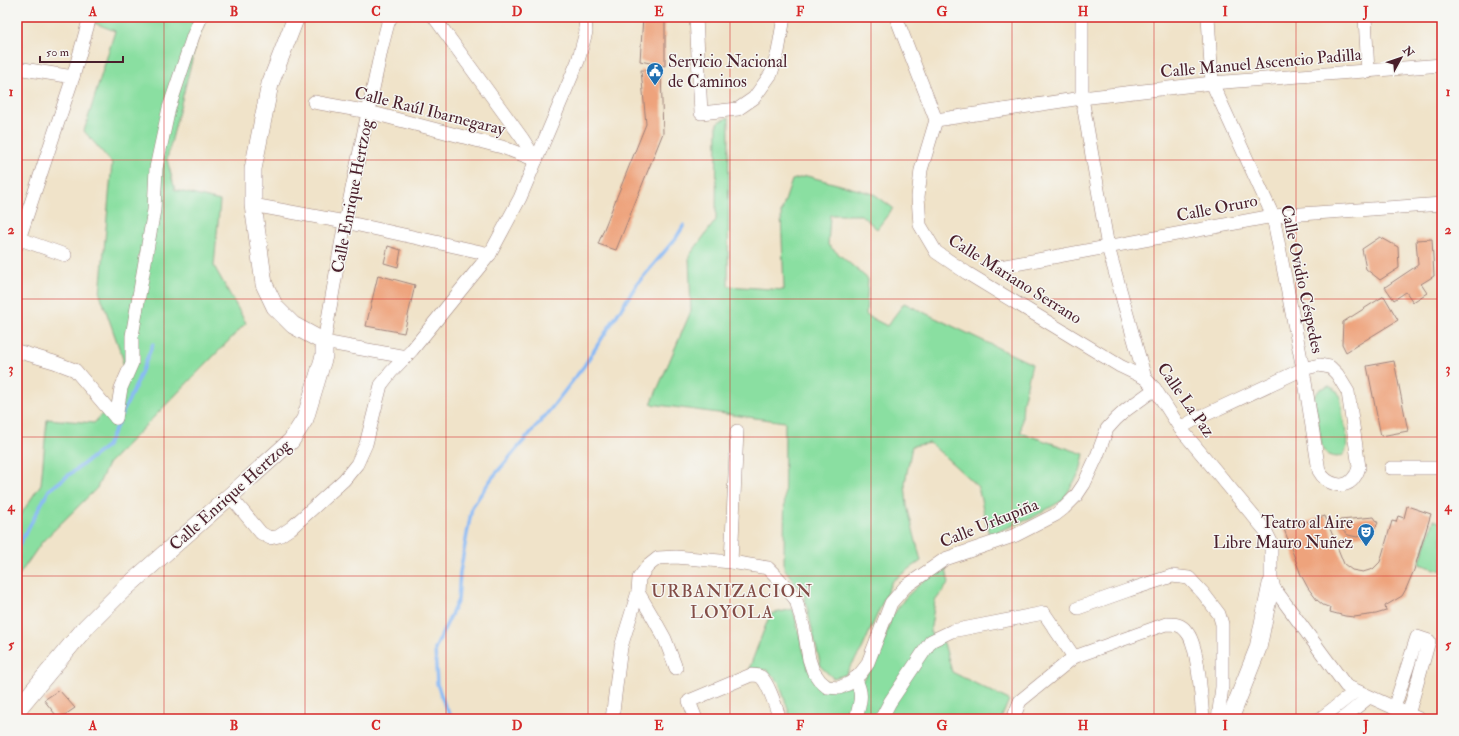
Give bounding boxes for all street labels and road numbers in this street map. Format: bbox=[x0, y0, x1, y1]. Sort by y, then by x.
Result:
street label: Calle Manuel Ascencio Padilla bbox=[1159, 44, 1364, 82]
street label: Calle Raúl Ibarnegaray bbox=[352, 82, 508, 141]
street label: Calle Enrique Hertzog bbox=[327, 117, 377, 275]
street label: Calle Oruro bbox=[1175, 190, 1259, 226]
street label: Calle Ovidio Céspedes bbox=[1275, 203, 1328, 356]
street label: Calle Mariano Serrano bbox=[944, 229, 1086, 329]
street label: Calle La Paz bbox=[1153, 359, 1219, 441]
street label: Calle Enrique Hertzog bbox=[165, 434, 296, 555]
street label: Calle Urkupiña bbox=[937, 493, 1043, 553]

